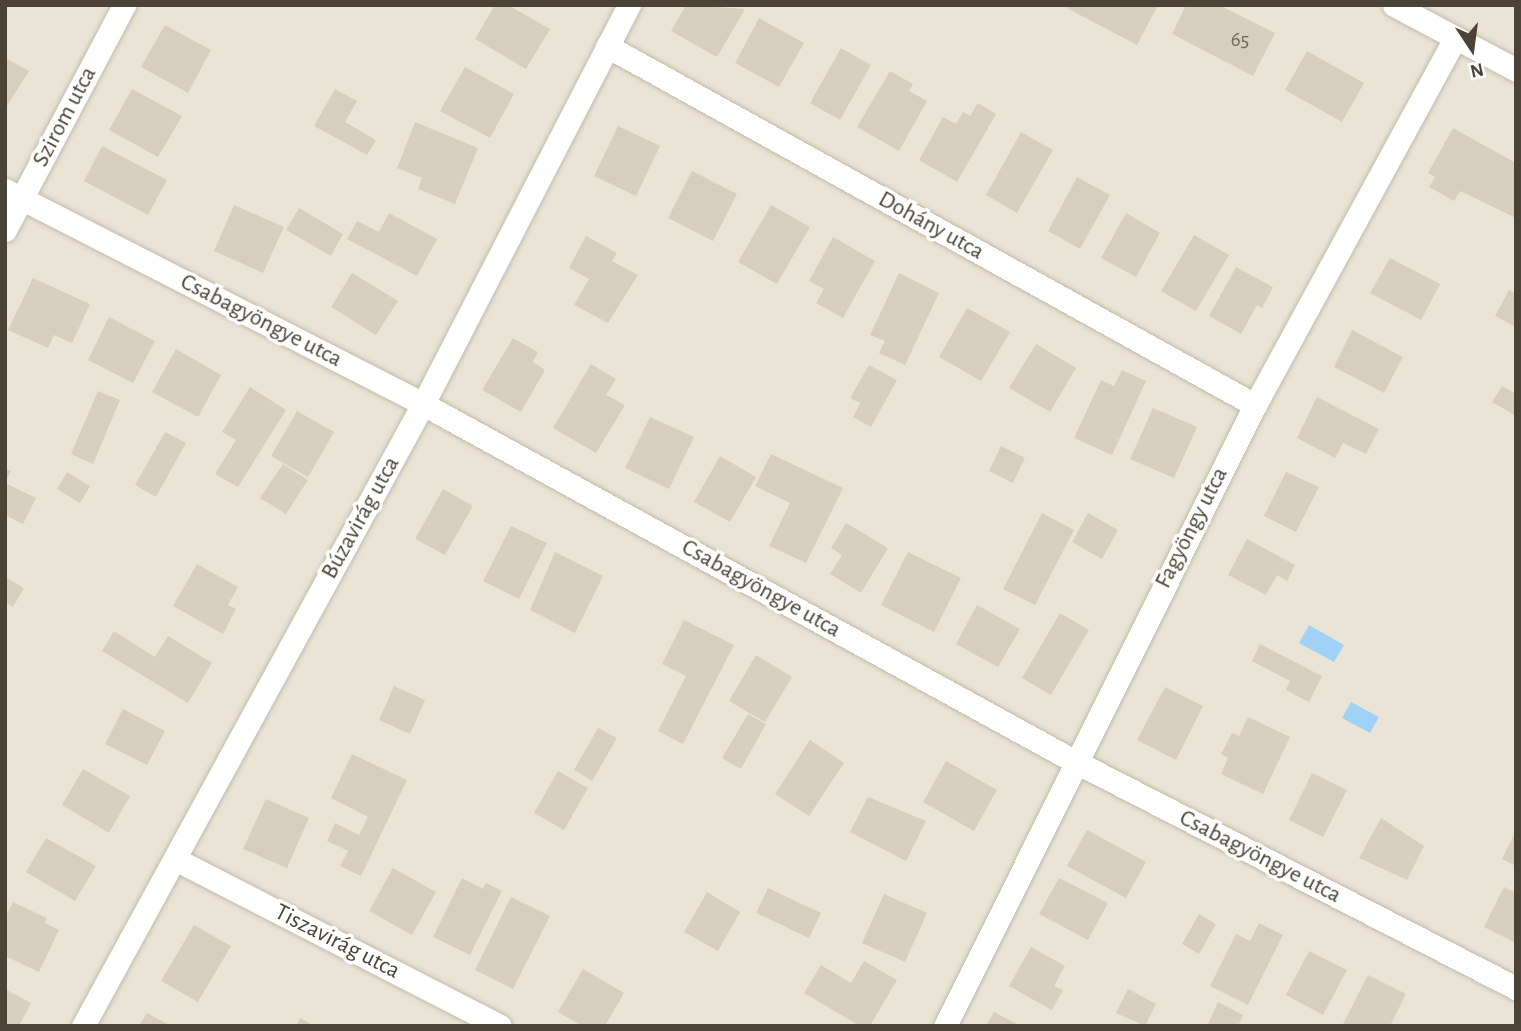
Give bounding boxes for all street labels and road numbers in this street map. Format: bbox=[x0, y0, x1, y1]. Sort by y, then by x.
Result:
street label: Szirom utca bbox=[27, 62, 103, 172]
street label: Dohány utca bbox=[873, 185, 989, 267]
street label: Csabagyöngye utca bbox=[175, 268, 347, 374]
street label: Búzavirág utca bbox=[316, 452, 406, 584]
street label: Fagyöngy utca bbox=[1149, 463, 1235, 593]
street label: Csabagyöngye utca bbox=[676, 533, 846, 645]
street label: Csabagyöngye utca bbox=[1174, 804, 1346, 910]
street label: Tiszavirág utca bbox=[269, 898, 405, 986]

